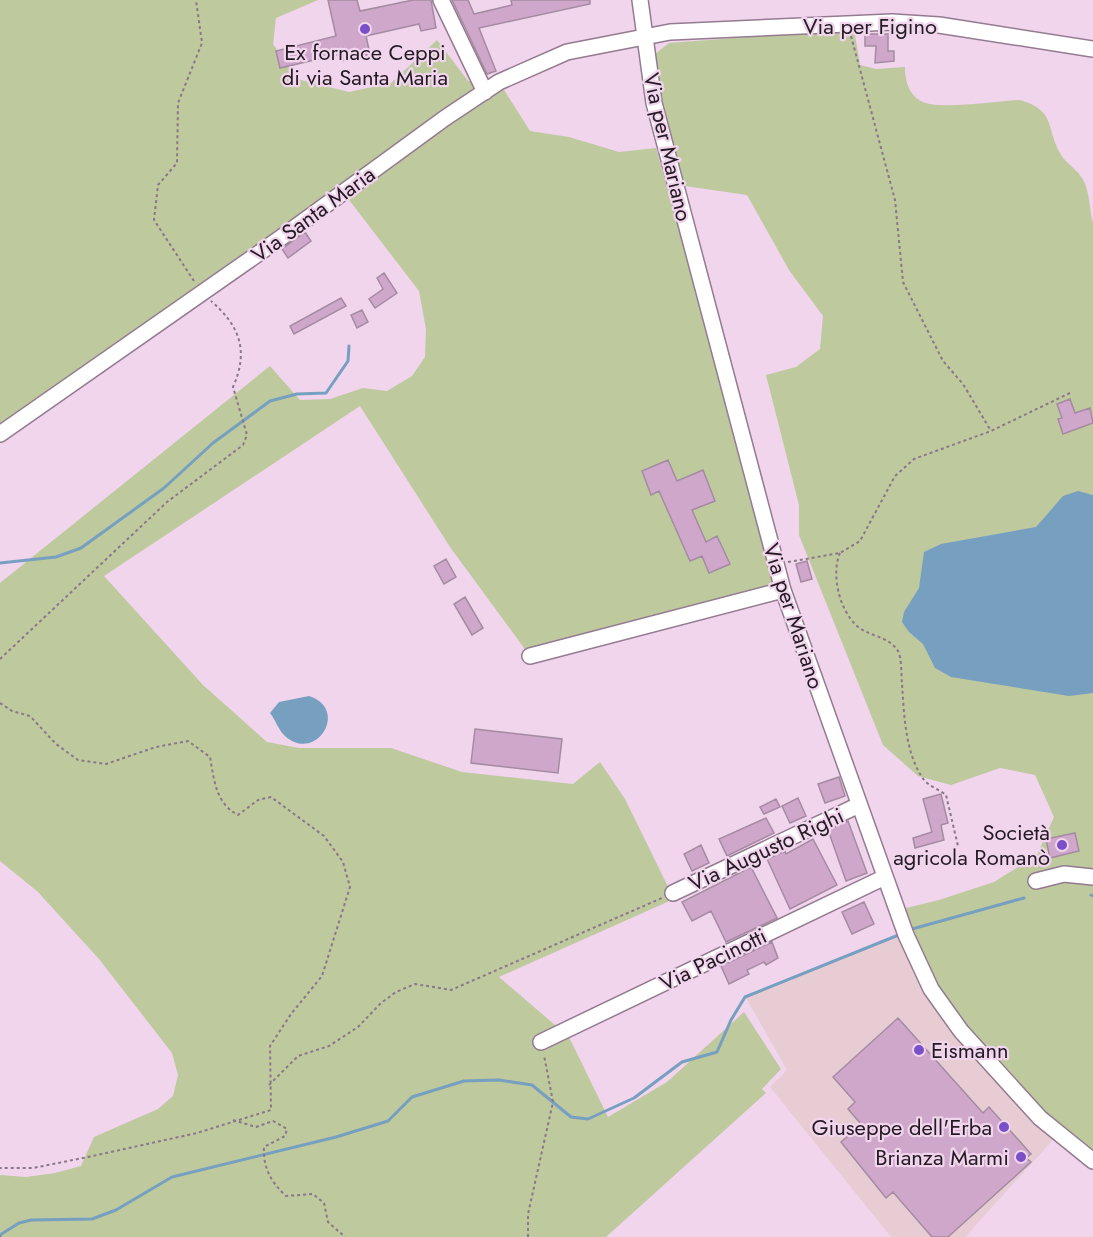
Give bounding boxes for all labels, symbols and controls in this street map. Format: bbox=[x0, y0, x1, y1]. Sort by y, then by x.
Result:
street label: Via per Figino bbox=[803, 10, 937, 42]
marker: Ex fornace Ceppi di via Santa Maria bbox=[358, 22, 372, 36]
place label: Ex fornace Ceppi di via Santa Maria bbox=[282, 36, 448, 93]
street label: Via per Mariano bbox=[635, 70, 701, 224]
street label: Via Santa Maria bbox=[244, 158, 382, 270]
street label: Via per Mariano bbox=[755, 539, 833, 693]
street label: Via Augusto Righi bbox=[683, 799, 849, 899]
place label: Società agricola Romanò bbox=[893, 816, 1050, 873]
marker: Società agricola Romanò bbox=[1055, 838, 1069, 852]
street label: Via Pacinotti bbox=[654, 919, 772, 999]
place label: Eismann bbox=[931, 1034, 1009, 1066]
marker: Eismann bbox=[912, 1043, 926, 1057]
place label: Giuseppe dell'Erba bbox=[811, 1111, 992, 1143]
marker: Giuseppe dell'Erba bbox=[997, 1120, 1011, 1134]
place label: Brianza Marmi bbox=[875, 1141, 1009, 1173]
marker: Brianza Marmi bbox=[1014, 1150, 1028, 1164]

